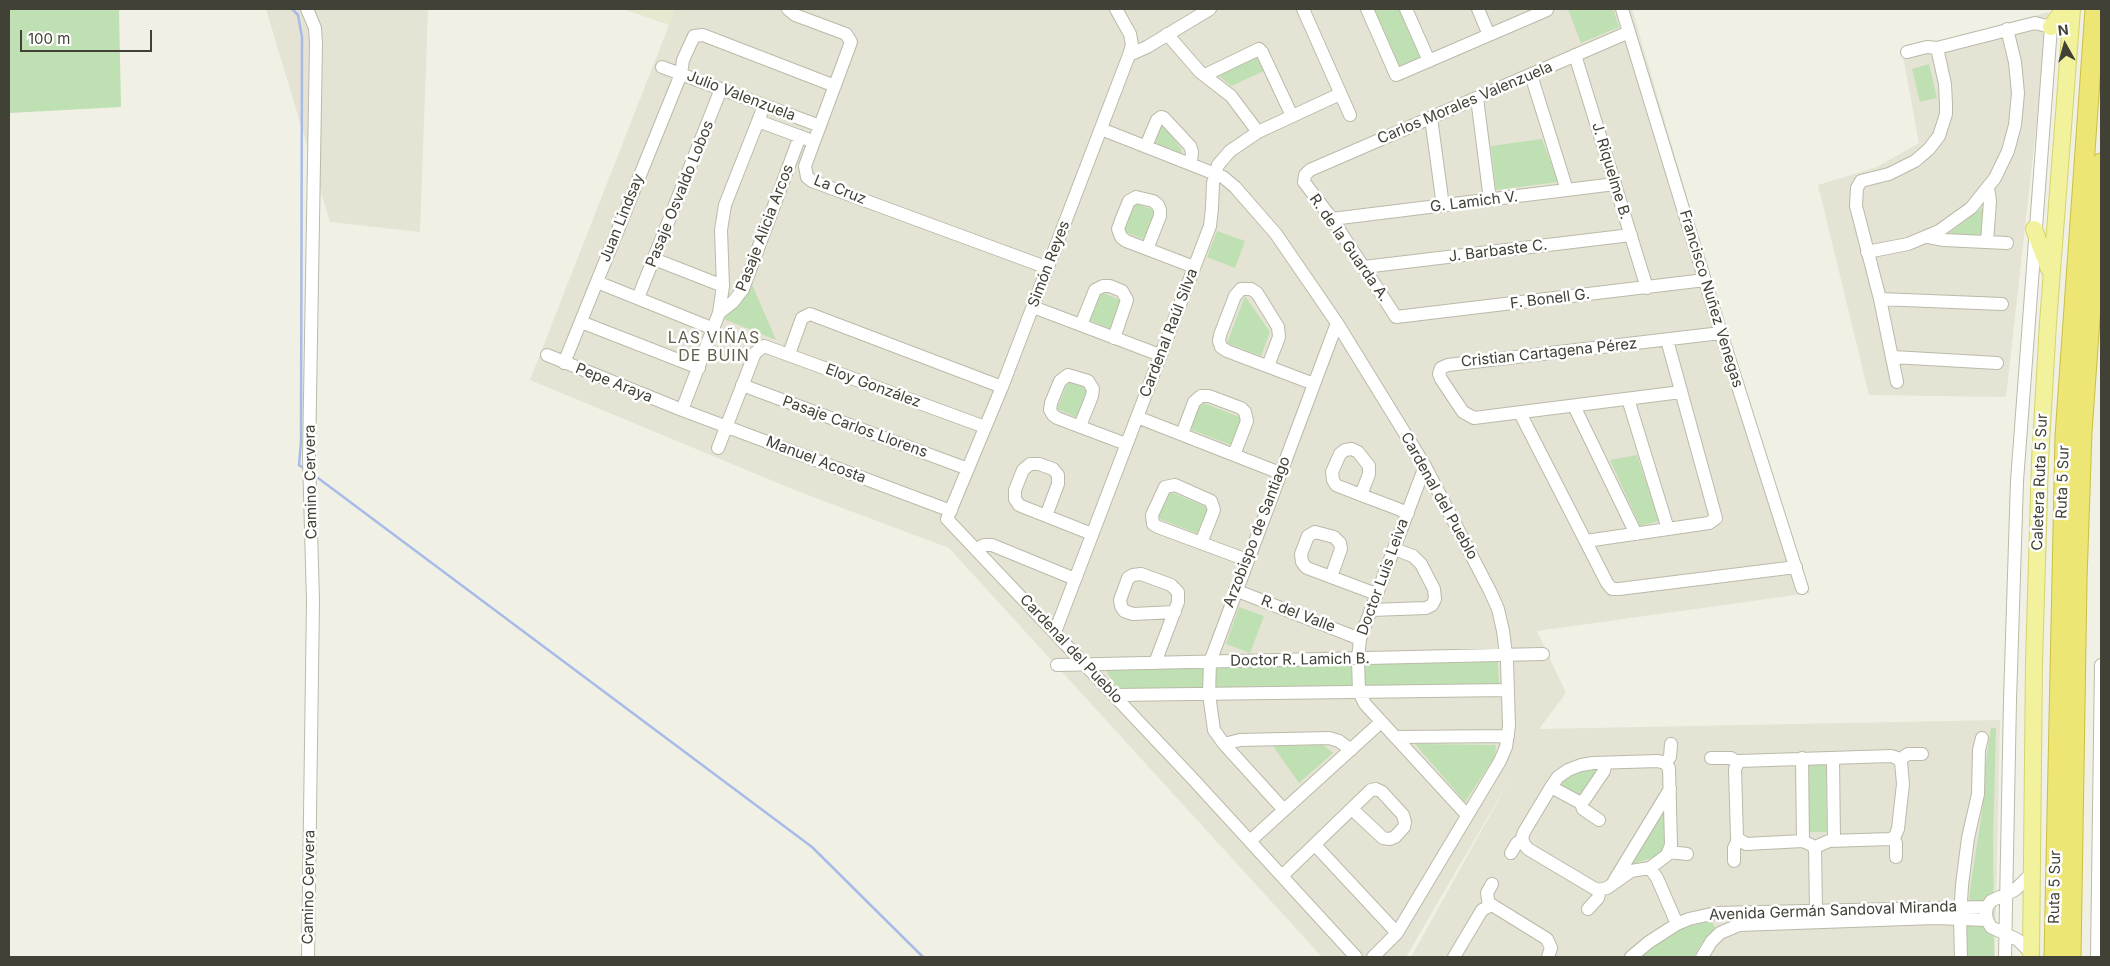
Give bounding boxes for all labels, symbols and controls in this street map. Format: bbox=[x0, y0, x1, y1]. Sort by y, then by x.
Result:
scale bar bbox=[22, 20, 155, 52]
north arrow bbox=[2040, 20, 2090, 70]
text: N bbox=[2057, 21, 2069, 39]
text: 100 m bbox=[28, 29, 70, 48]
street label: Carlos Morales Valenzuela bbox=[1375, 58, 1555, 148]
street label: Julio Valenzuela bbox=[684, 67, 798, 125]
street label: Pasaje Osvaldo Lobos bbox=[642, 118, 718, 270]
street label: J. Riquelme B. bbox=[1588, 120, 1634, 222]
street label: Pasaje Alicia Arcos bbox=[732, 162, 798, 294]
street label: Juan Lindsay bbox=[596, 171, 648, 265]
street label: La Cruz bbox=[811, 171, 869, 209]
street label: G. Lamich V. bbox=[1429, 188, 1519, 216]
street label: R. de la Guarda A. bbox=[1305, 191, 1393, 305]
street label: Francisco Nuñez Venegas bbox=[1675, 208, 1747, 390]
street label: Simón Reyes bbox=[1024, 218, 1074, 310]
street label: J. Barbaste C. bbox=[1448, 236, 1548, 266]
street label: Cardenal Raúl Silva bbox=[1136, 266, 1202, 400]
street label: F. Bonell G. bbox=[1509, 285, 1591, 313]
district label: LAS VIÑAS DE BUIN bbox=[667, 328, 761, 366]
street label: Cristian Cartagena Pérez bbox=[1460, 335, 1638, 371]
street label: Pepe Araya bbox=[573, 359, 655, 407]
street label: Eloy González bbox=[823, 360, 923, 412]
street label: Pasaje Carlos Llorens bbox=[780, 392, 930, 462]
street label: Caletera Ruta 5 Sur bbox=[2029, 413, 2051, 551]
street label: Camino Cervera bbox=[301, 424, 321, 540]
street label: Cardenal del Pueblo bbox=[1397, 429, 1481, 563]
street label: Manuel Acosta bbox=[764, 433, 868, 487]
street label: Ruta 5 Sur bbox=[2053, 445, 2073, 519]
street label: Arzobispo de Santiago bbox=[1220, 454, 1294, 610]
street label: Doctor Luis Leiva bbox=[1354, 516, 1412, 638]
street label: Cardenal del Pueblo bbox=[1016, 591, 1126, 707]
street label: R. del Valle bbox=[1258, 592, 1338, 636]
street label: Doctor R. Lamich B. bbox=[1230, 650, 1370, 670]
street label: Camino Cervera bbox=[299, 829, 319, 945]
street label: Ruta 5 Sur bbox=[2045, 850, 2065, 924]
street label: Avenida Germán Sandoval Miranda bbox=[1709, 898, 1957, 924]

